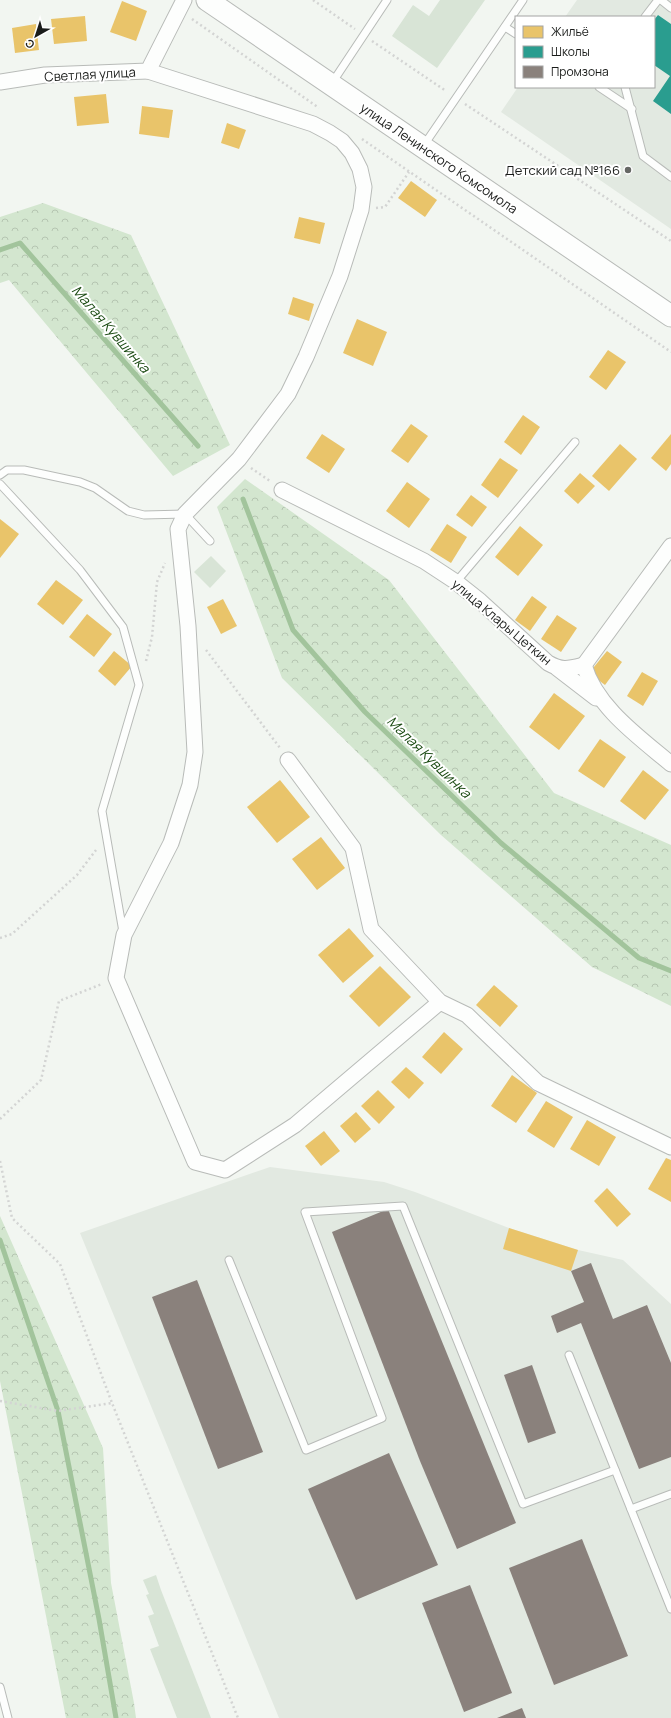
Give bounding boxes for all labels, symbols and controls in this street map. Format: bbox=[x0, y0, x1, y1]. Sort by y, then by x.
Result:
north arrow bbox=[16, 16, 56, 56]
legend bbox=[515, 16, 655, 88]
text: Жильё bbox=[551, 23, 589, 40]
text: С bbox=[22, 36, 37, 53]
text: Школы bbox=[551, 43, 590, 60]
street label: Светлая улица bbox=[44, 63, 136, 85]
text: Промзона bbox=[551, 63, 609, 80]
street label: улица Ленинского Комсомола bbox=[357, 98, 521, 218]
place label: Детский сад №166 bbox=[505, 161, 620, 179]
marker: Детский сад №166 bbox=[623, 165, 633, 175]
water label: Малая Кувшинка bbox=[68, 281, 155, 377]
street label: улица Клары Цеткин bbox=[448, 575, 556, 669]
water label: Малая Кувшинка bbox=[383, 712, 476, 803]

